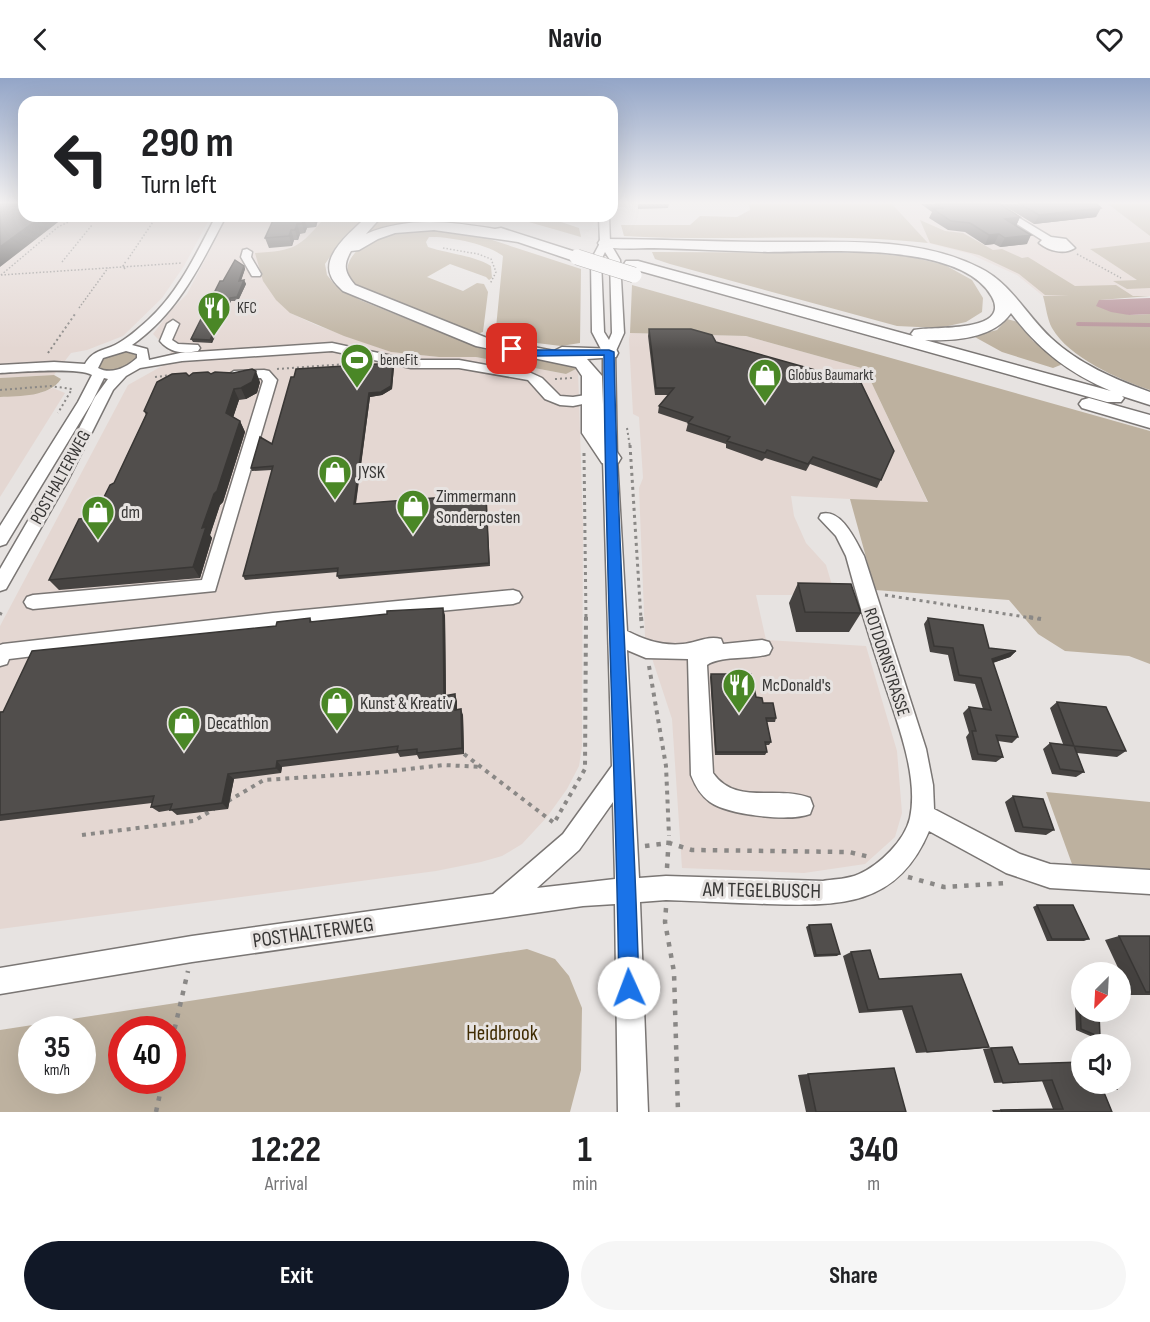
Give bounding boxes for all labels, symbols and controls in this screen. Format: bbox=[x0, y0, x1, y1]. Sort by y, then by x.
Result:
icon: back bbox=[24, 23, 57, 56]
text: Navio bbox=[548, 23, 602, 55]
icon: heart bbox=[1093, 23, 1126, 56]
text: 290 m bbox=[141, 118, 234, 169]
icon: left bbox=[42, 120, 120, 198]
text: Turn left bbox=[141, 169, 217, 201]
restaurant icon: KFC bbox=[196, 290, 232, 337]
place label: KFC bbox=[237, 299, 257, 318]
pin bbox=[486, 323, 537, 374]
icon: arrive bbox=[495, 332, 528, 365]
sports icon: beneFit bbox=[339, 342, 375, 389]
place label: beneFit bbox=[380, 351, 418, 370]
shop icon: Globus Baumarkt bbox=[747, 357, 783, 404]
place label: Globus Baumarkt bbox=[788, 366, 874, 385]
street label: POSTHALTERWEG bbox=[26, 426, 95, 528]
shop icon: JYSK bbox=[317, 454, 353, 501]
place label: JYSK bbox=[357, 462, 386, 483]
place label: Zimmermann Sonderposten bbox=[436, 486, 520, 528]
shop icon: Zimmermann Sonderposten bbox=[395, 488, 431, 535]
shop icon: dm bbox=[80, 494, 116, 541]
place label: dm bbox=[121, 502, 140, 523]
street label: ROTDORNSTRASSE bbox=[859, 605, 914, 719]
restaurant icon: McDonald's bbox=[721, 667, 757, 714]
place label: McDonald's bbox=[762, 675, 831, 696]
shop icon: Kunst & Kreativ bbox=[319, 685, 355, 732]
place label: Kunst & Kreativ bbox=[360, 693, 453, 714]
shop icon: Decathlon bbox=[166, 705, 202, 752]
place label: Decathlon bbox=[207, 713, 269, 734]
street label: AM TEGELBUSCH bbox=[702, 877, 821, 904]
street label: POSTHALTERWEG bbox=[251, 912, 375, 953]
position arrow bbox=[597, 956, 661, 1020]
north arrow bbox=[1071, 962, 1131, 1022]
map controls bbox=[1071, 962, 1131, 1094]
speed limit sign: 40 bbox=[108, 1016, 186, 1094]
park label: Heidbrook bbox=[466, 1021, 538, 1046]
text: 35 bbox=[44, 1030, 70, 1066]
button: sound bbox=[1071, 1034, 1131, 1094]
text: km/h bbox=[44, 1061, 70, 1080]
text: 12:22 bbox=[251, 1129, 321, 1172]
text: 1 bbox=[578, 1129, 592, 1172]
text: 340 bbox=[849, 1129, 899, 1172]
text: Arrival bbox=[265, 1172, 308, 1196]
text: min bbox=[572, 1172, 597, 1196]
text: m bbox=[867, 1172, 880, 1196]
button: Exit bbox=[24, 1241, 569, 1310]
button: Share bbox=[581, 1241, 1126, 1310]

